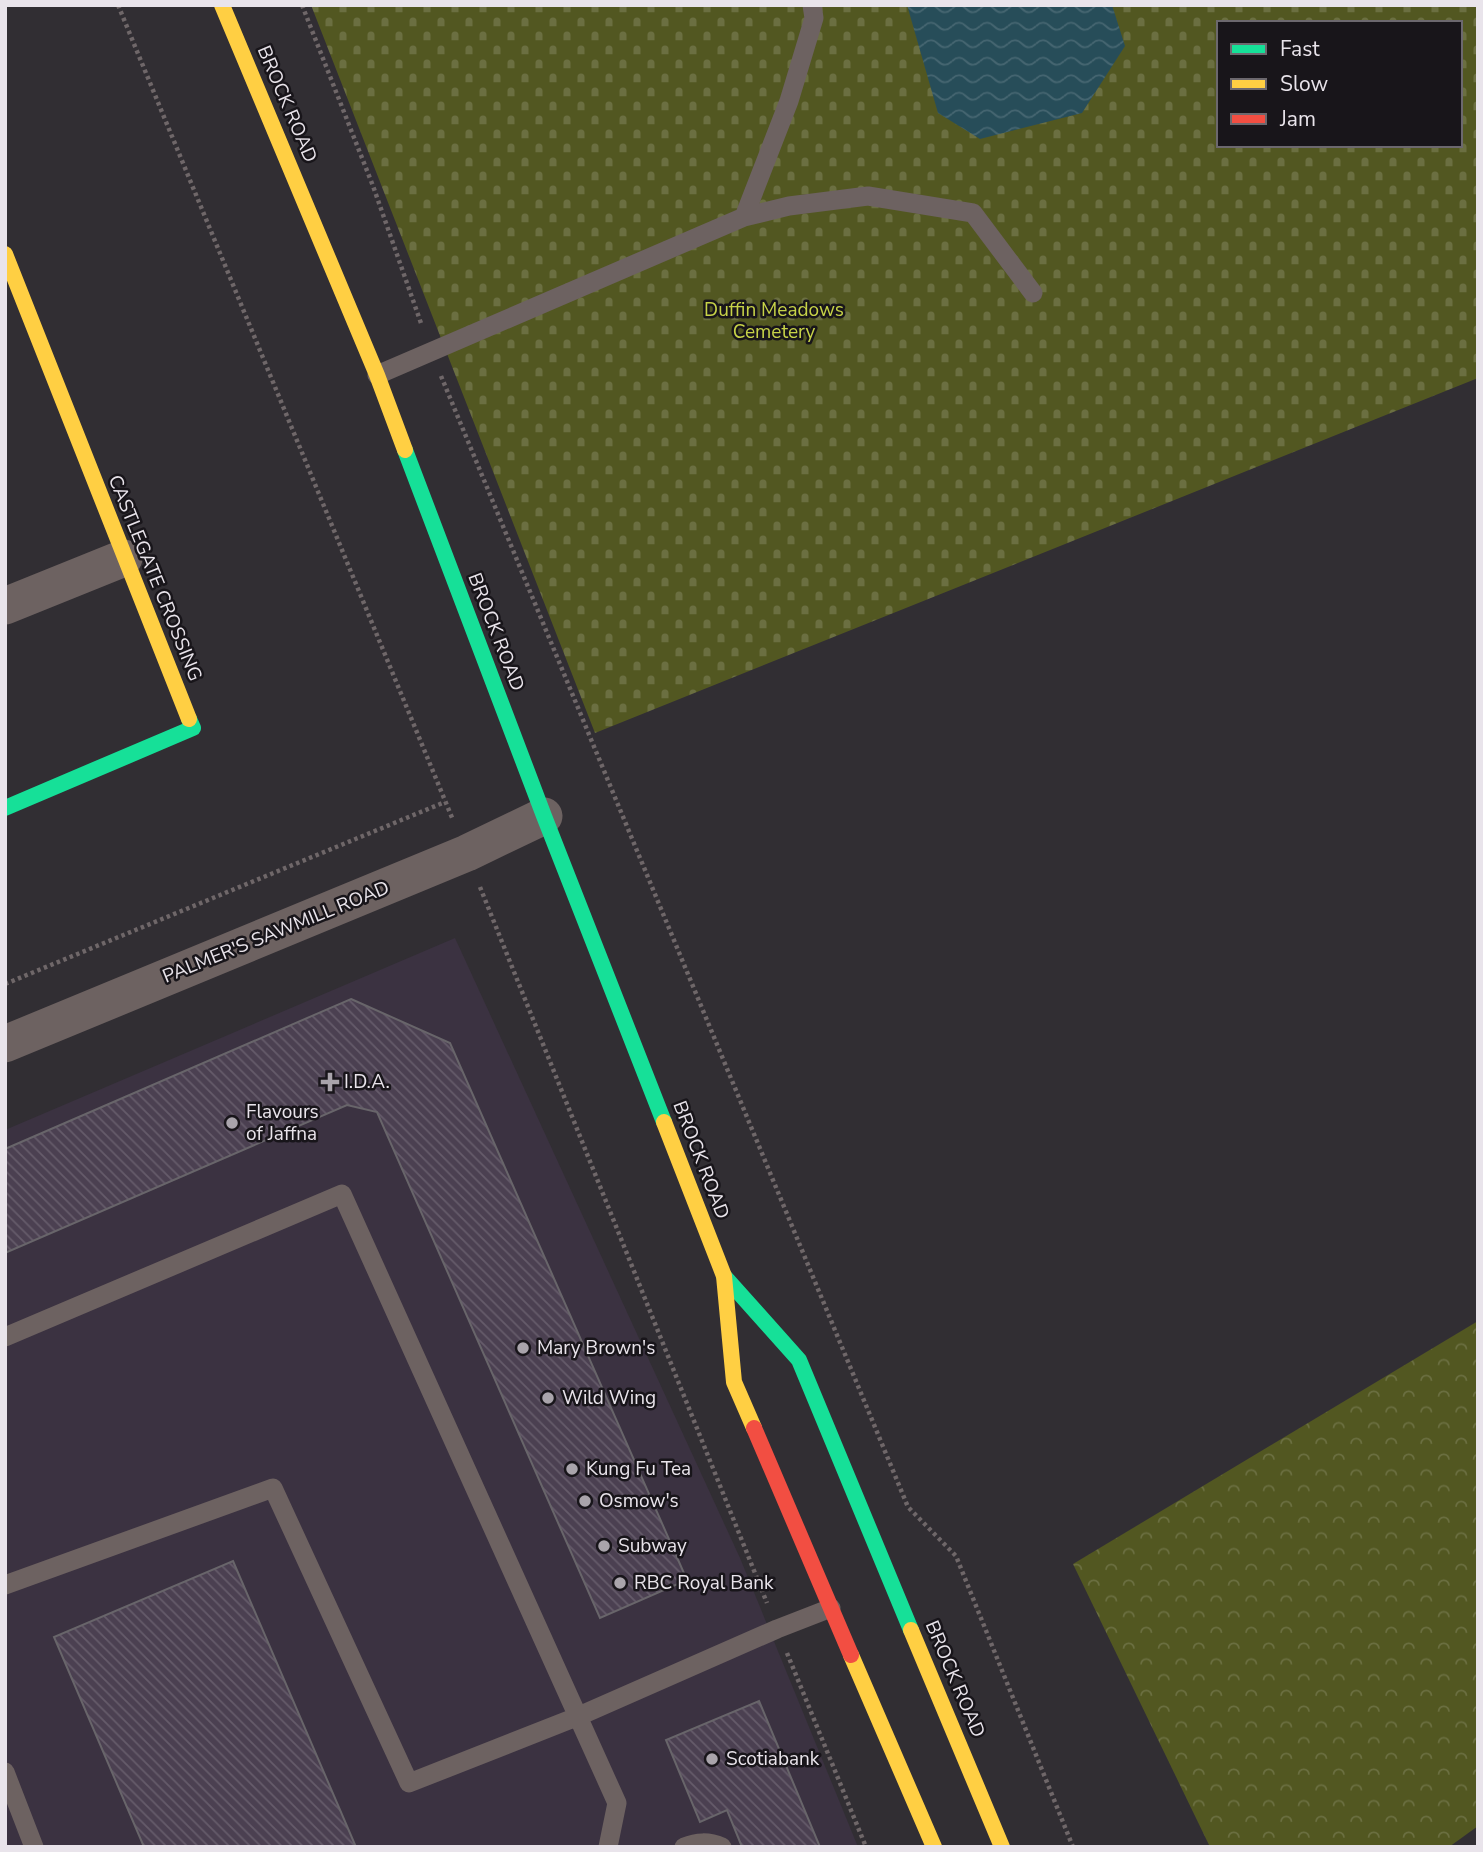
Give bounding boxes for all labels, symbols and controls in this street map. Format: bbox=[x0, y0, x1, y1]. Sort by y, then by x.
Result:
legend bbox=[1217, 21, 1462, 147]
text: Fast bbox=[1280, 35, 1320, 63]
street label: BROCK ROAD bbox=[251, 42, 323, 166]
text: Slow bbox=[1280, 70, 1329, 98]
text: Jam bbox=[1279, 105, 1316, 133]
park label: Duffin Meadows Cemetery bbox=[704, 297, 844, 345]
street label: CASTLEGATE CROSSING bbox=[102, 471, 208, 685]
street label: BROCK ROAD bbox=[462, 569, 530, 695]
street label: PALMER'S SAWMILL ROAD bbox=[159, 875, 393, 989]
place label: I.D.A. bbox=[344, 1069, 390, 1095]
marker: I.D.A. bbox=[322, 1074, 338, 1090]
street label: BROCK ROAD bbox=[667, 1097, 735, 1223]
place label: Flavours of Jaffna bbox=[246, 1099, 319, 1147]
marker: Flavours of Jaffna bbox=[224, 1115, 240, 1131]
place label: Mary Brown's bbox=[537, 1335, 655, 1361]
marker: Mary Brown's bbox=[515, 1340, 531, 1356]
place label: Wild Wing bbox=[562, 1385, 656, 1411]
marker: Wild Wing bbox=[540, 1390, 556, 1406]
place label: Kung Fu Tea bbox=[586, 1456, 691, 1482]
marker: Kung Fu Tea bbox=[564, 1461, 580, 1477]
place label: Osmow's bbox=[599, 1488, 679, 1514]
marker: Osmow's bbox=[577, 1493, 593, 1509]
place label: Subway bbox=[618, 1533, 687, 1559]
marker: Subway bbox=[596, 1538, 612, 1554]
place label: RBC Royal Bank bbox=[634, 1570, 774, 1596]
marker: RBC Royal Bank bbox=[612, 1575, 628, 1591]
street label: BROCK ROAD bbox=[919, 1617, 991, 1741]
place label: Scotiabank bbox=[726, 1746, 820, 1772]
marker: Scotiabank bbox=[704, 1751, 720, 1767]

